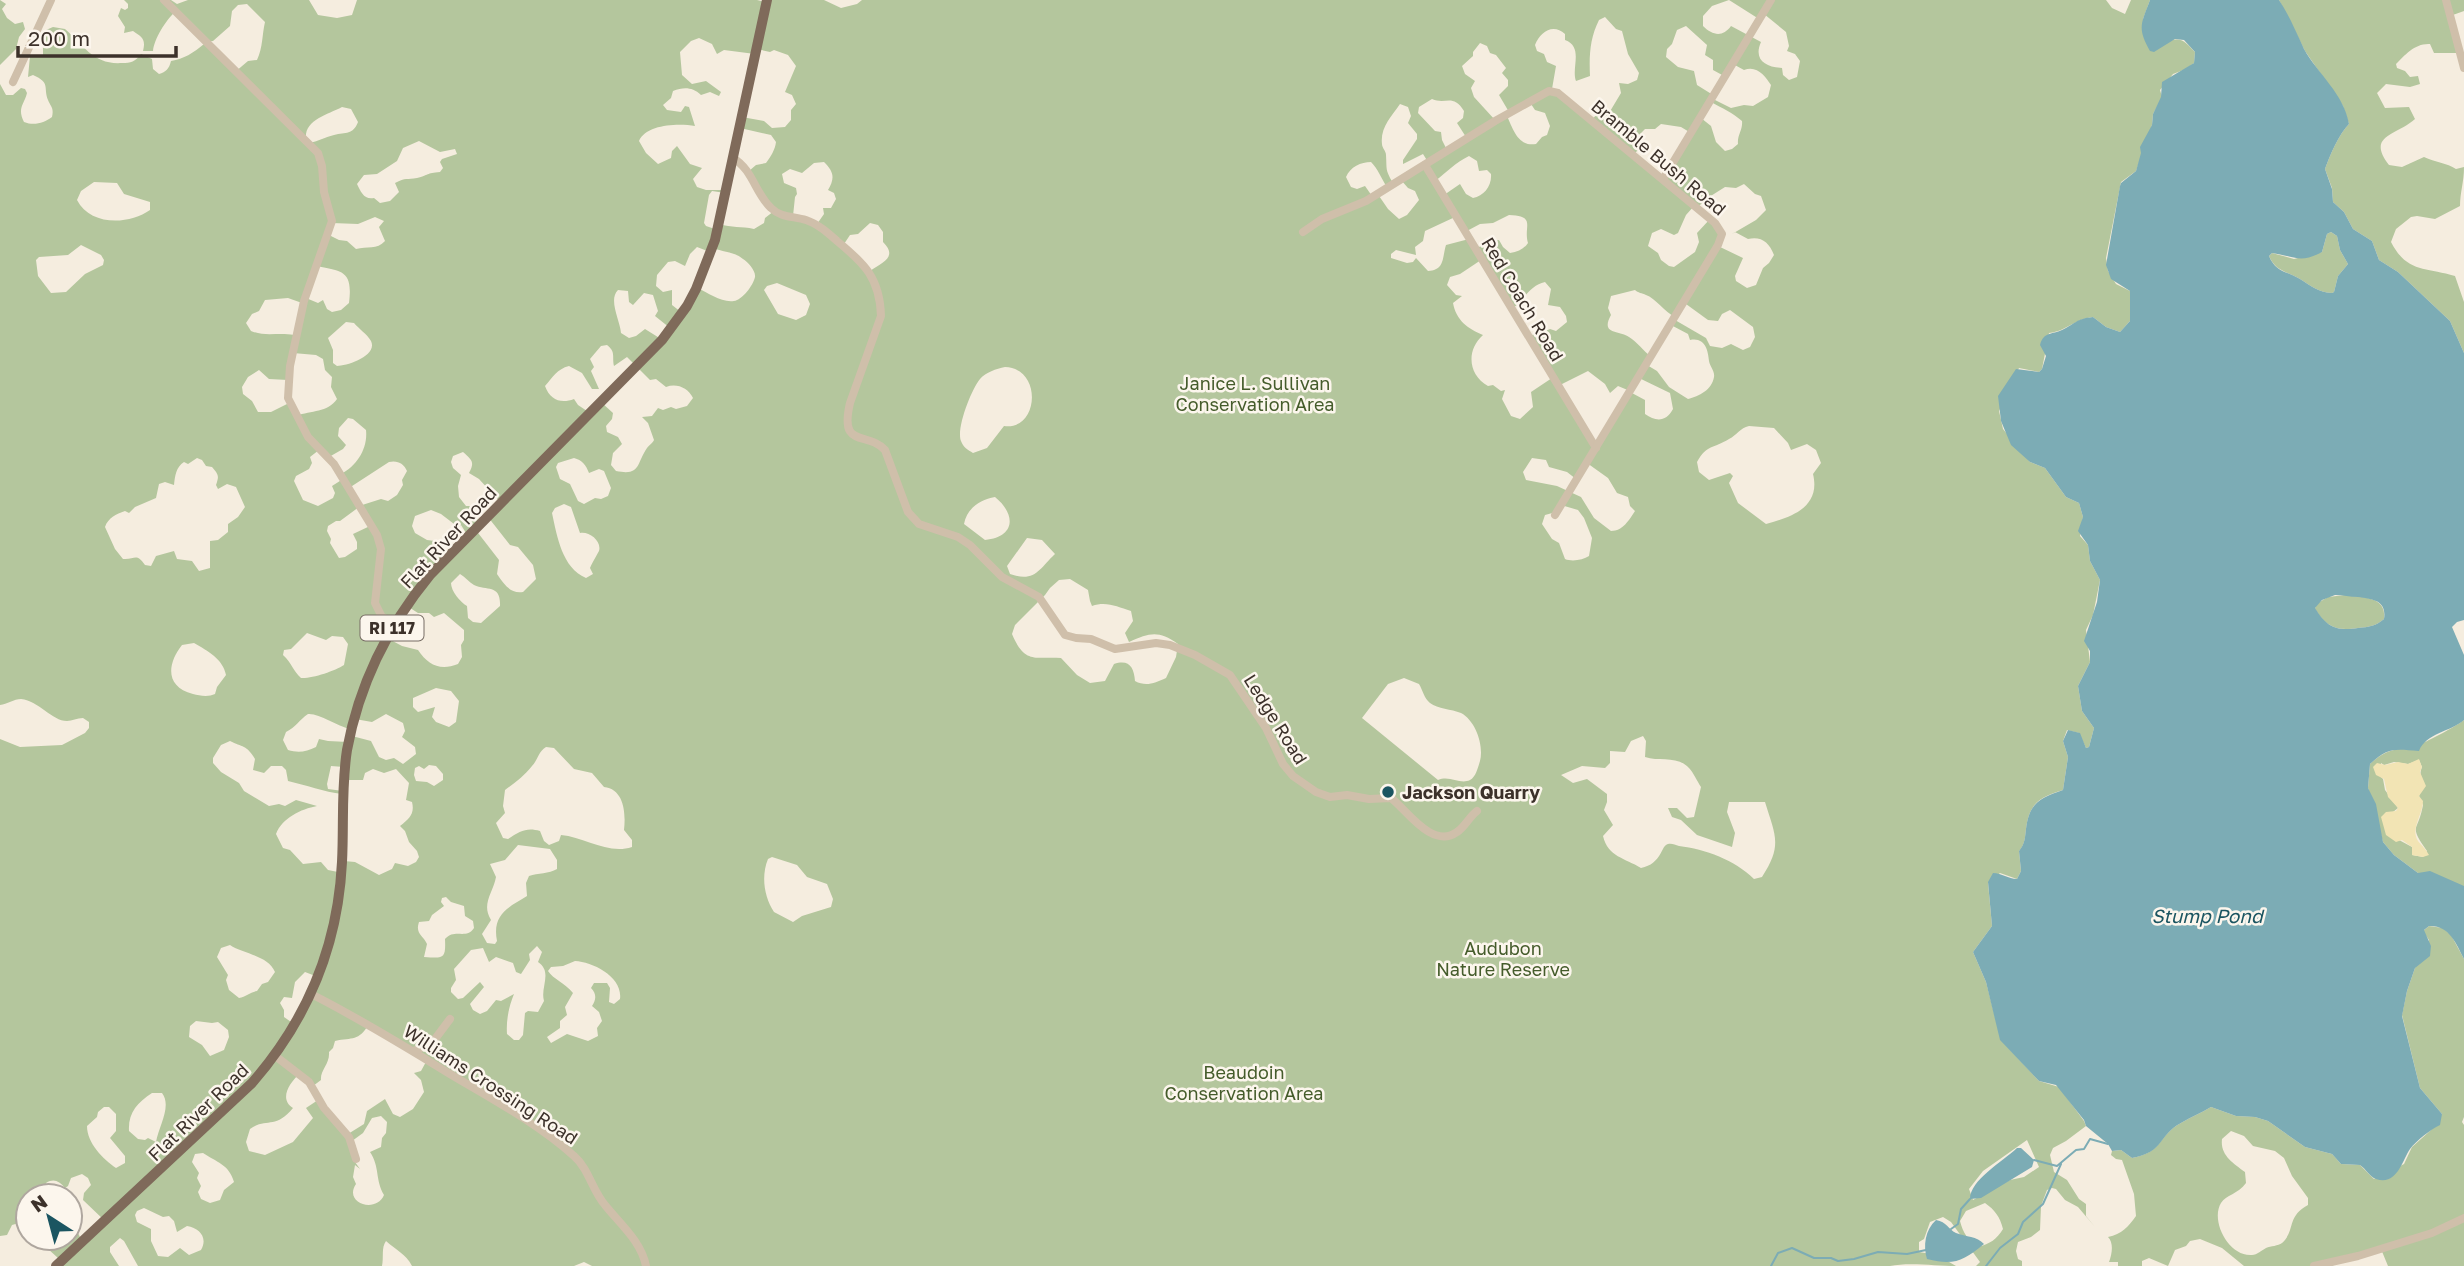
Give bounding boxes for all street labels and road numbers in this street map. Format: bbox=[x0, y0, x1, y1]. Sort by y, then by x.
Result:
street label: Bramble Bush Road bbox=[1587, 94, 1731, 220]
street label: Red Coach Road bbox=[1477, 233, 1569, 365]
street label: Flat River Road bbox=[395, 482, 501, 592]
road number: RI 117 bbox=[360, 615, 424, 640]
street label: Ledge Road bbox=[1240, 670, 1312, 768]
street label: Williams Crossing Road bbox=[400, 1019, 582, 1149]
street label: Flat River Road bbox=[143, 1059, 253, 1165]

